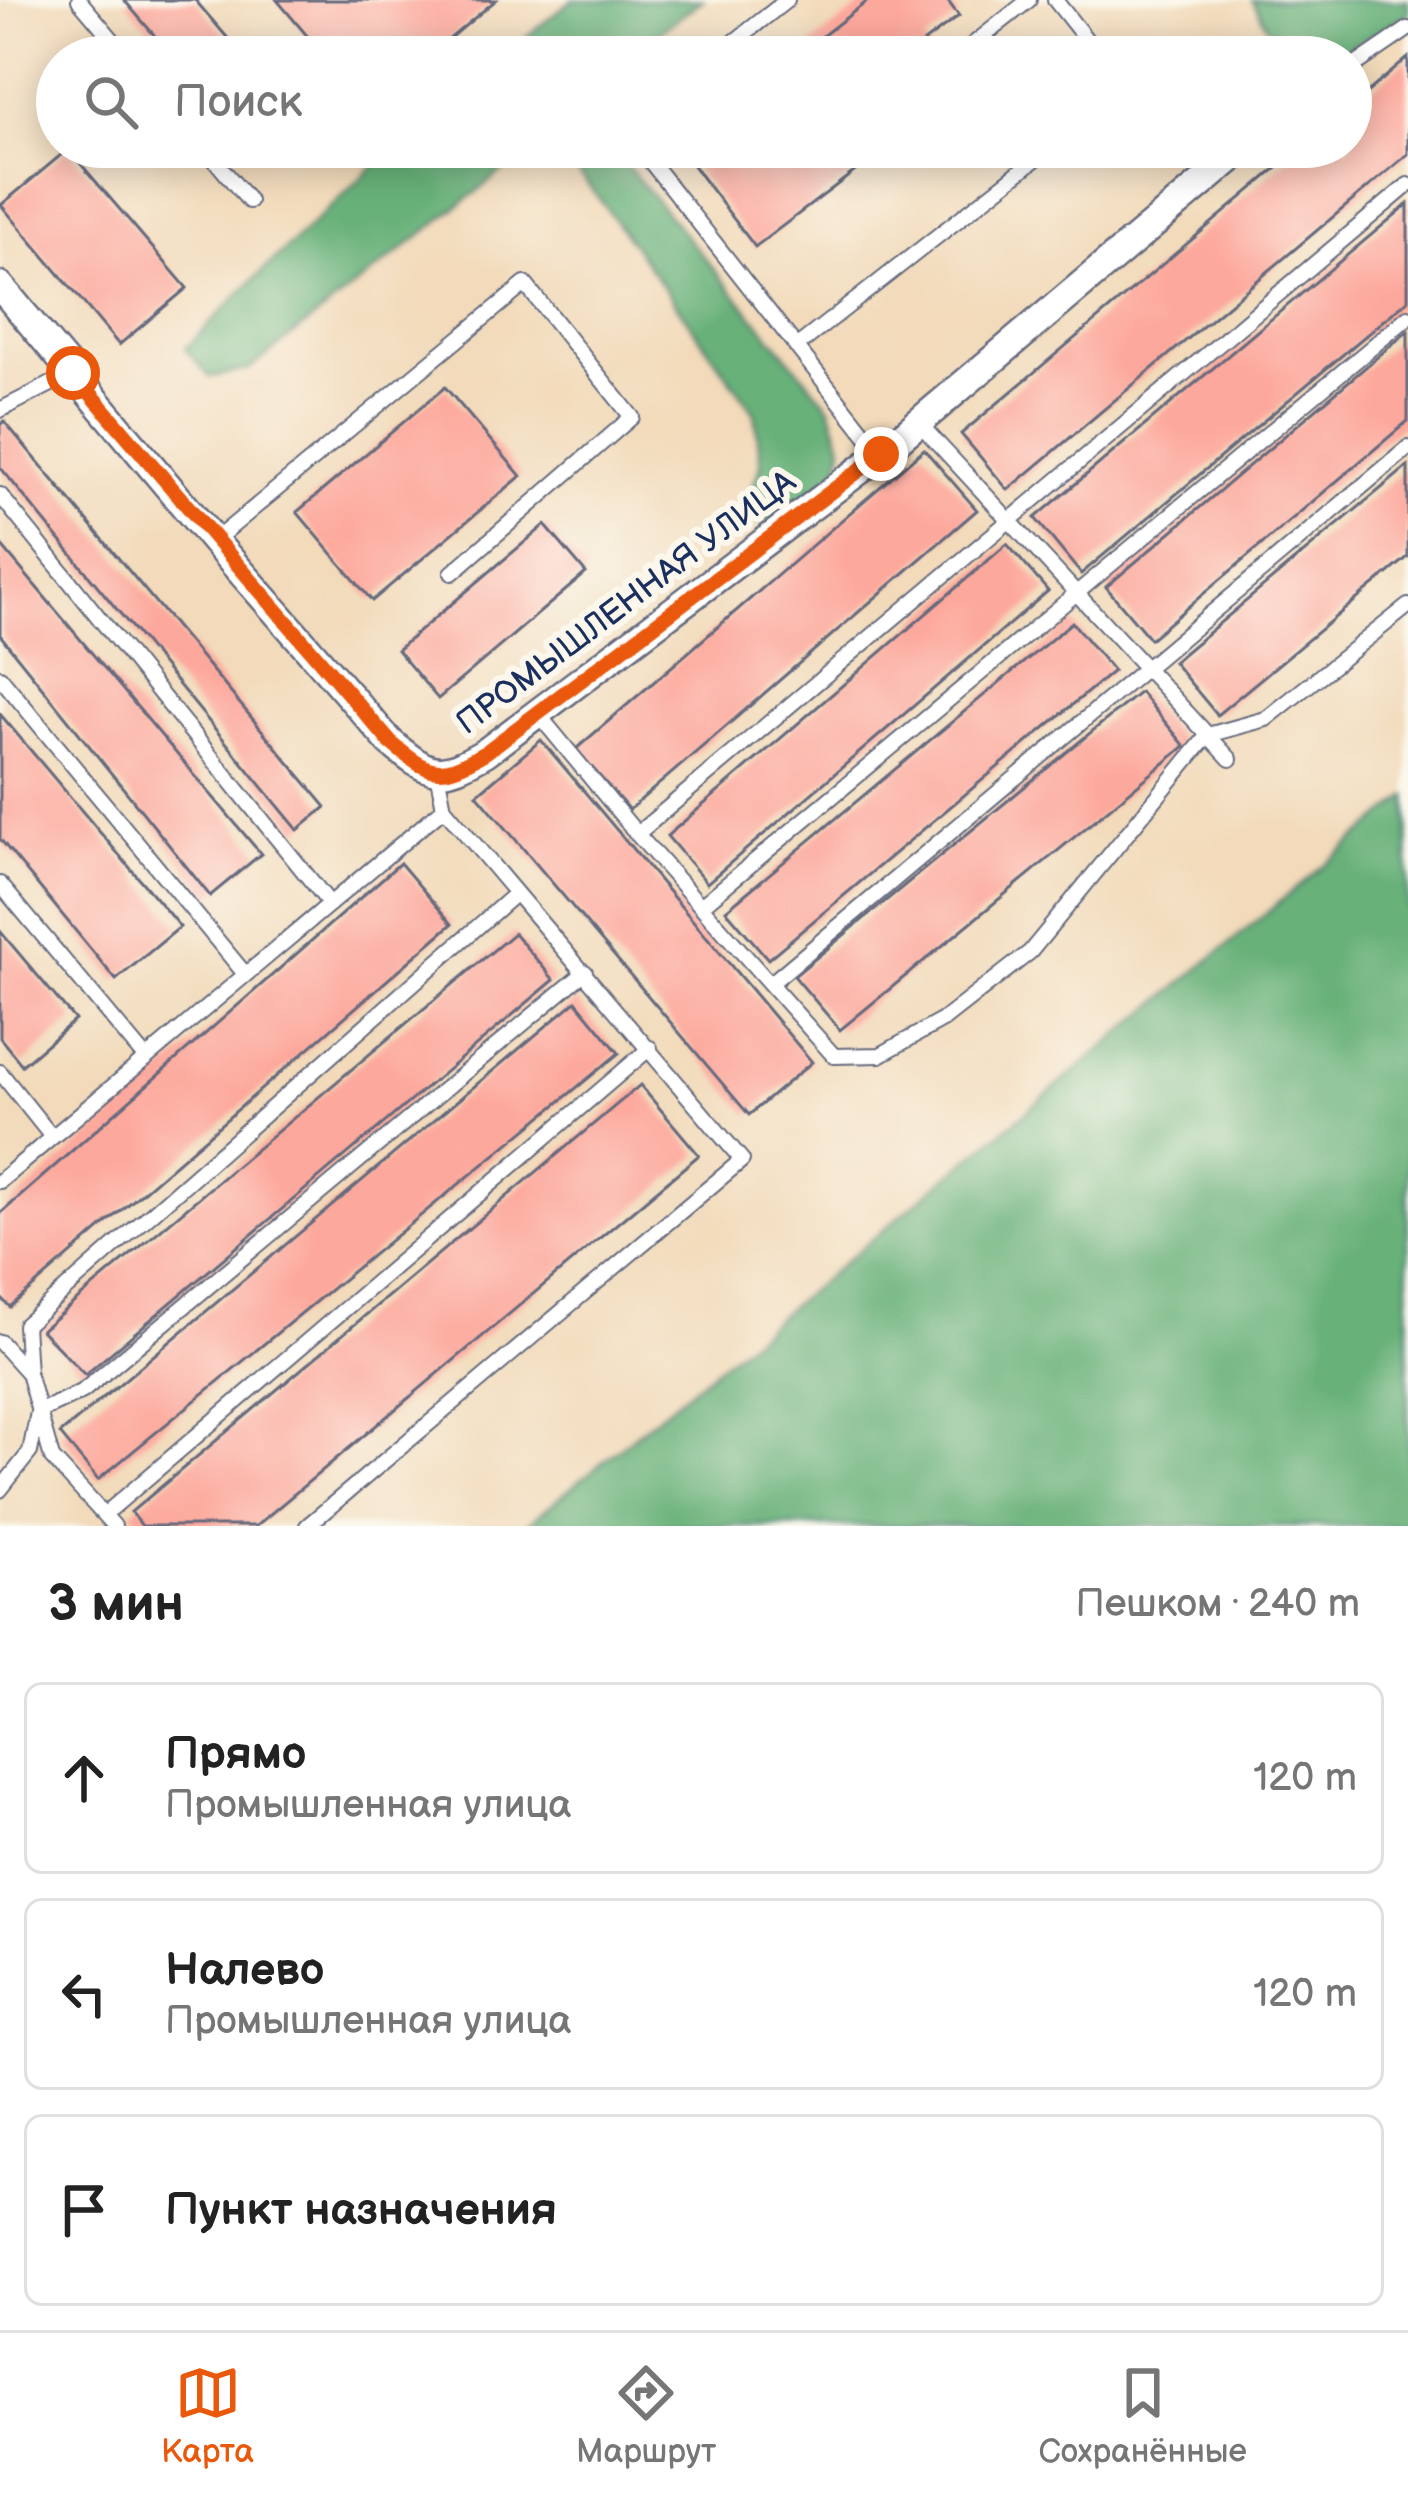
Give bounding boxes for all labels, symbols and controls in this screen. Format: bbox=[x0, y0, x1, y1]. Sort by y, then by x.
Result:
search box bbox=[36, 36, 1372, 168]
icon: search bbox=[78, 69, 144, 135]
text: Поиск bbox=[174, 75, 302, 130]
route start bbox=[46, 346, 100, 400]
route end bbox=[854, 427, 908, 481]
street label: ПРОМЫШЛЕННАЯ УЛИЦА bbox=[449, 461, 804, 743]
text: 3 мин bbox=[48, 1574, 184, 1635]
text: Пешком · 240 m bbox=[1075, 1581, 1360, 1628]
text: Прямо bbox=[165, 1727, 306, 1782]
icon: ahead bbox=[51, 1745, 117, 1811]
text: 120 m bbox=[1253, 1755, 1357, 1802]
text: Промышленная улица bbox=[165, 1782, 572, 1829]
text: Налево bbox=[165, 1943, 324, 1998]
icon: left bbox=[51, 1961, 117, 2027]
text: 120 m bbox=[1253, 1971, 1357, 2018]
text: Промышленная улица bbox=[165, 1998, 572, 2045]
icon: arrive bbox=[51, 2177, 117, 2243]
text: Пункт назначения bbox=[165, 2183, 557, 2238]
tab: Карта bbox=[161, 2360, 254, 2472]
tab: Маршрут bbox=[576, 2360, 716, 2472]
tab: Сохранённые bbox=[1038, 2360, 1247, 2472]

